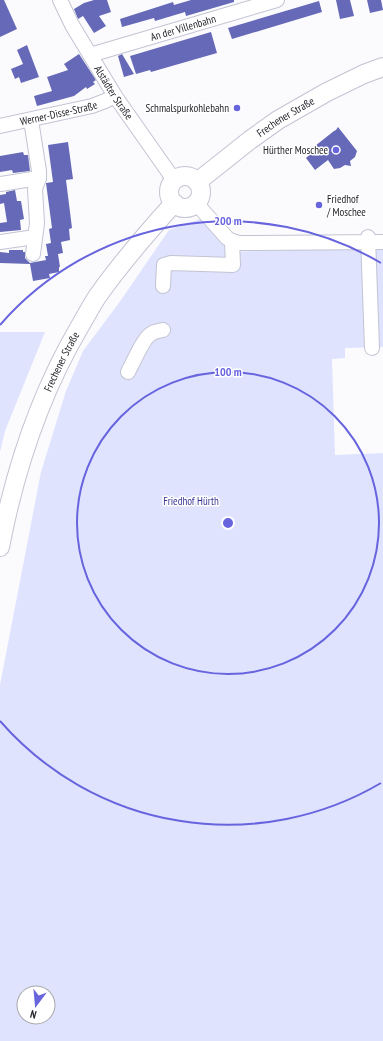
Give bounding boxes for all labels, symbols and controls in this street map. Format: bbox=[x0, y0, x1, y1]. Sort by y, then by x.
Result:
street label: An der Villenbahn bbox=[149, 11, 218, 44]
street label: Alstädter Straße bbox=[91, 63, 137, 123]
street label: Frechener Straße bbox=[254, 94, 317, 140]
street label: Werner-Disse-Straße bbox=[19, 97, 100, 128]
place label: Schmalspurkohlebahn bbox=[145, 101, 229, 115]
marker: Schmalspurkohlebahn bbox=[232, 103, 242, 113]
place label: Hürther Moschee bbox=[263, 143, 328, 157]
marker: Hürther Moschee bbox=[331, 145, 341, 155]
place label: Friedhof / Moschee bbox=[326, 192, 366, 219]
marker: Friedhof / Moschee bbox=[314, 200, 324, 210]
text: 200 m bbox=[214, 213, 242, 228]
street label: Frechener Straße bbox=[41, 329, 83, 394]
text: 100 m bbox=[214, 364, 242, 379]
park label: Friedhof Hürth bbox=[163, 494, 219, 508]
centre of rings bbox=[221, 516, 235, 530]
north arrow bbox=[16, 985, 56, 1025]
text: N bbox=[28, 1007, 38, 1022]

